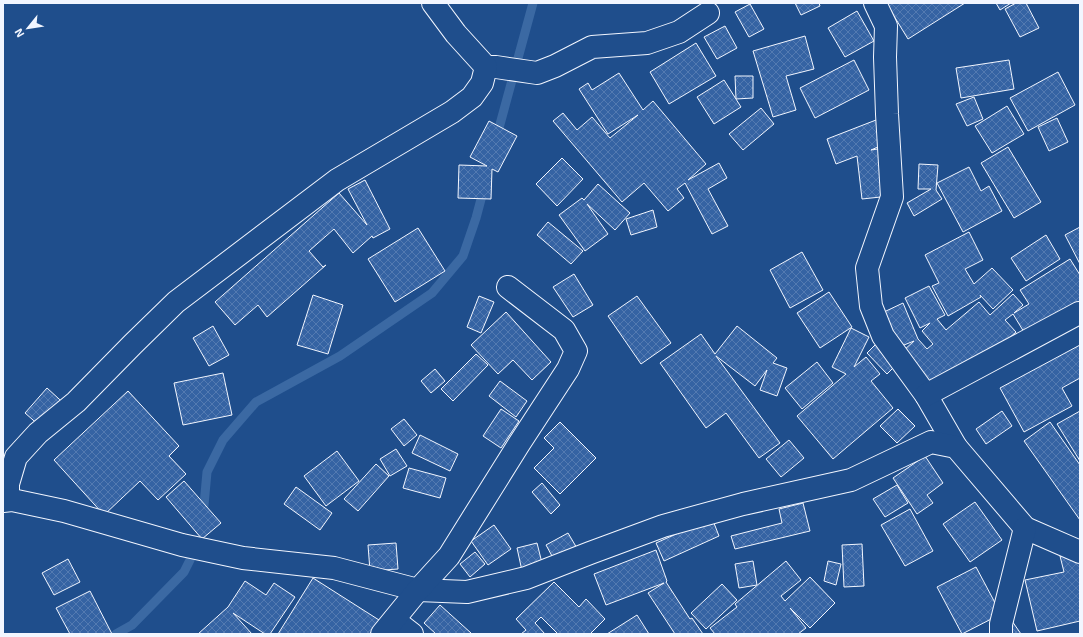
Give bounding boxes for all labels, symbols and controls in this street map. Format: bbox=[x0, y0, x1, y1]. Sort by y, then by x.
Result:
north arrow bbox=[8, 8, 48, 48]
text: N bbox=[11, 27, 27, 40]

